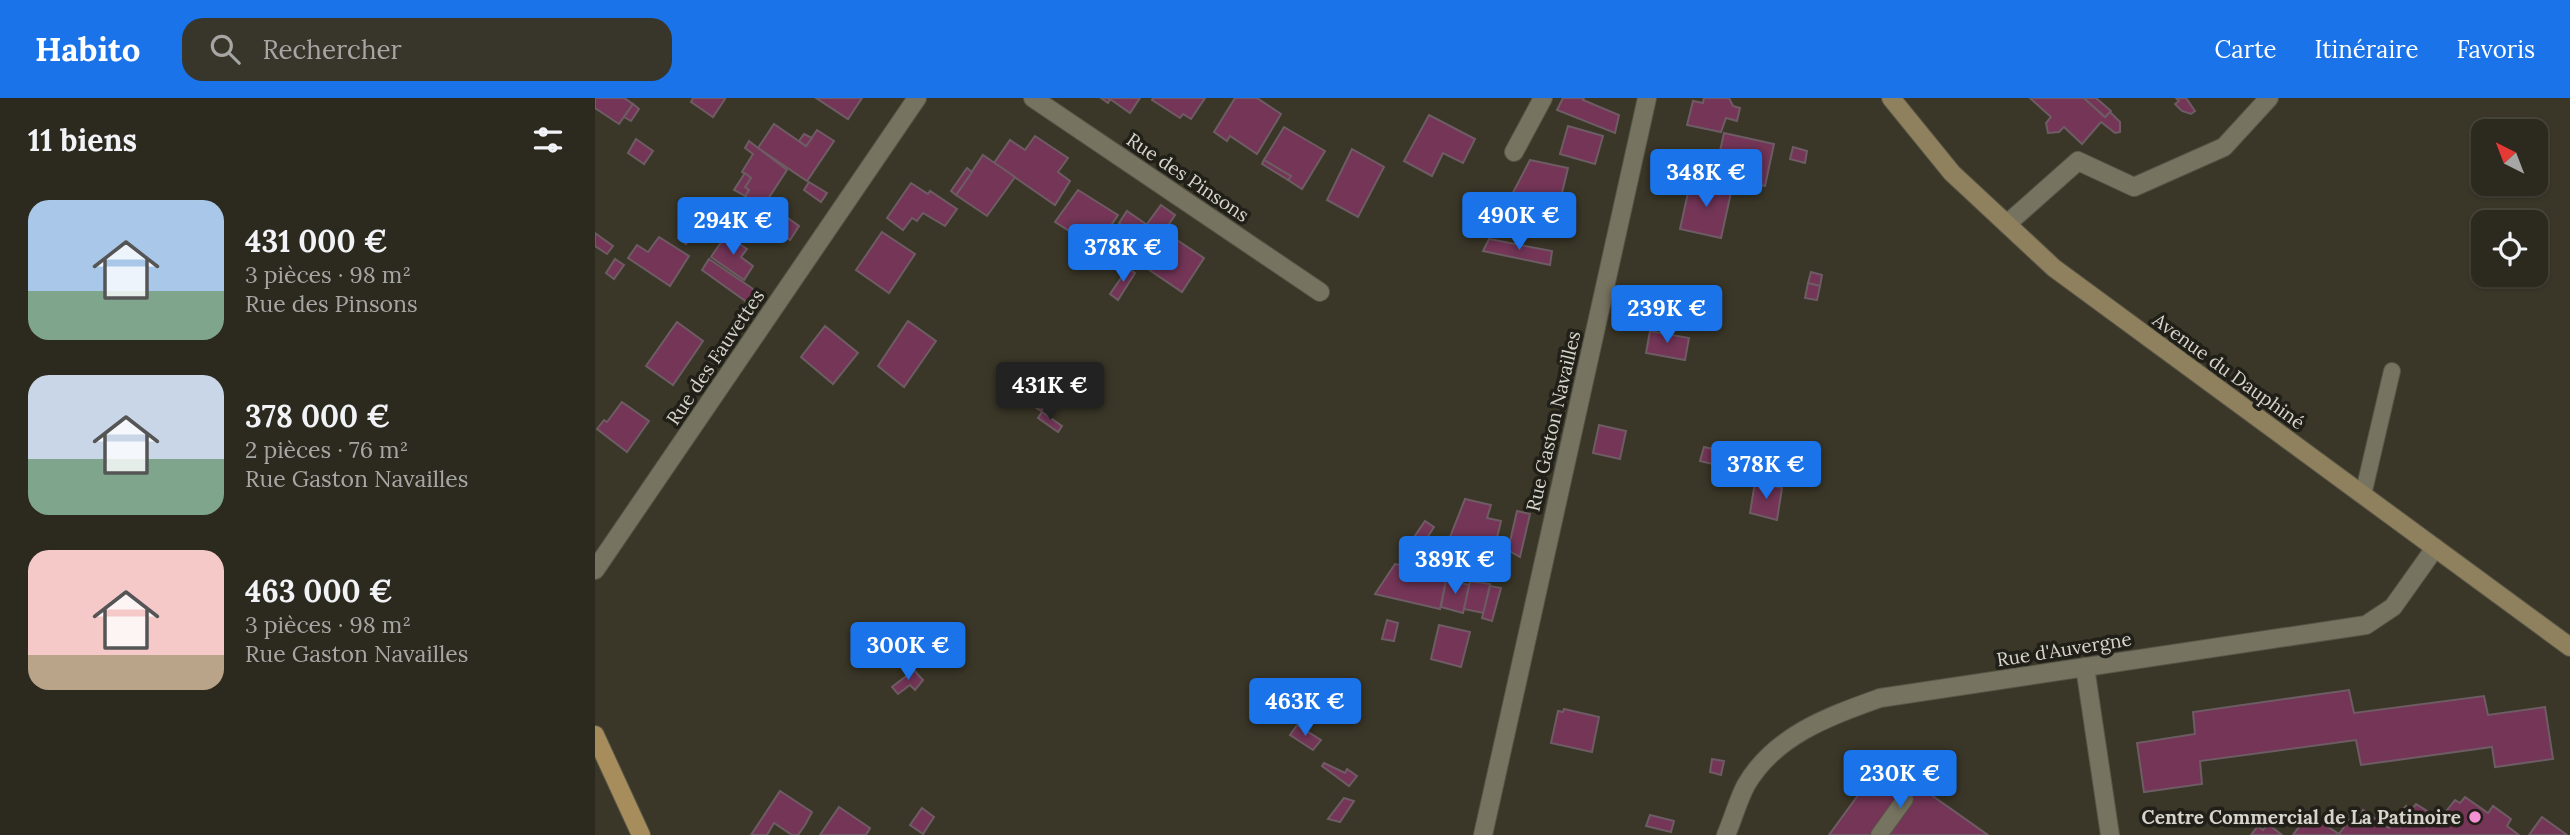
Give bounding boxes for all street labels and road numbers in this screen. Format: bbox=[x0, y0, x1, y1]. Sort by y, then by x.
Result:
street label: Rue des Pinsons bbox=[1122, 127, 1254, 227]
street label: Rue des Fauvettes bbox=[661, 285, 769, 429]
street label: Avenue du Dauphiné bbox=[2147, 307, 2310, 434]
street label: Rue Gaston Navailles bbox=[1521, 328, 1585, 514]
street label: Rue d'Auvergne bbox=[1995, 626, 2133, 672]

